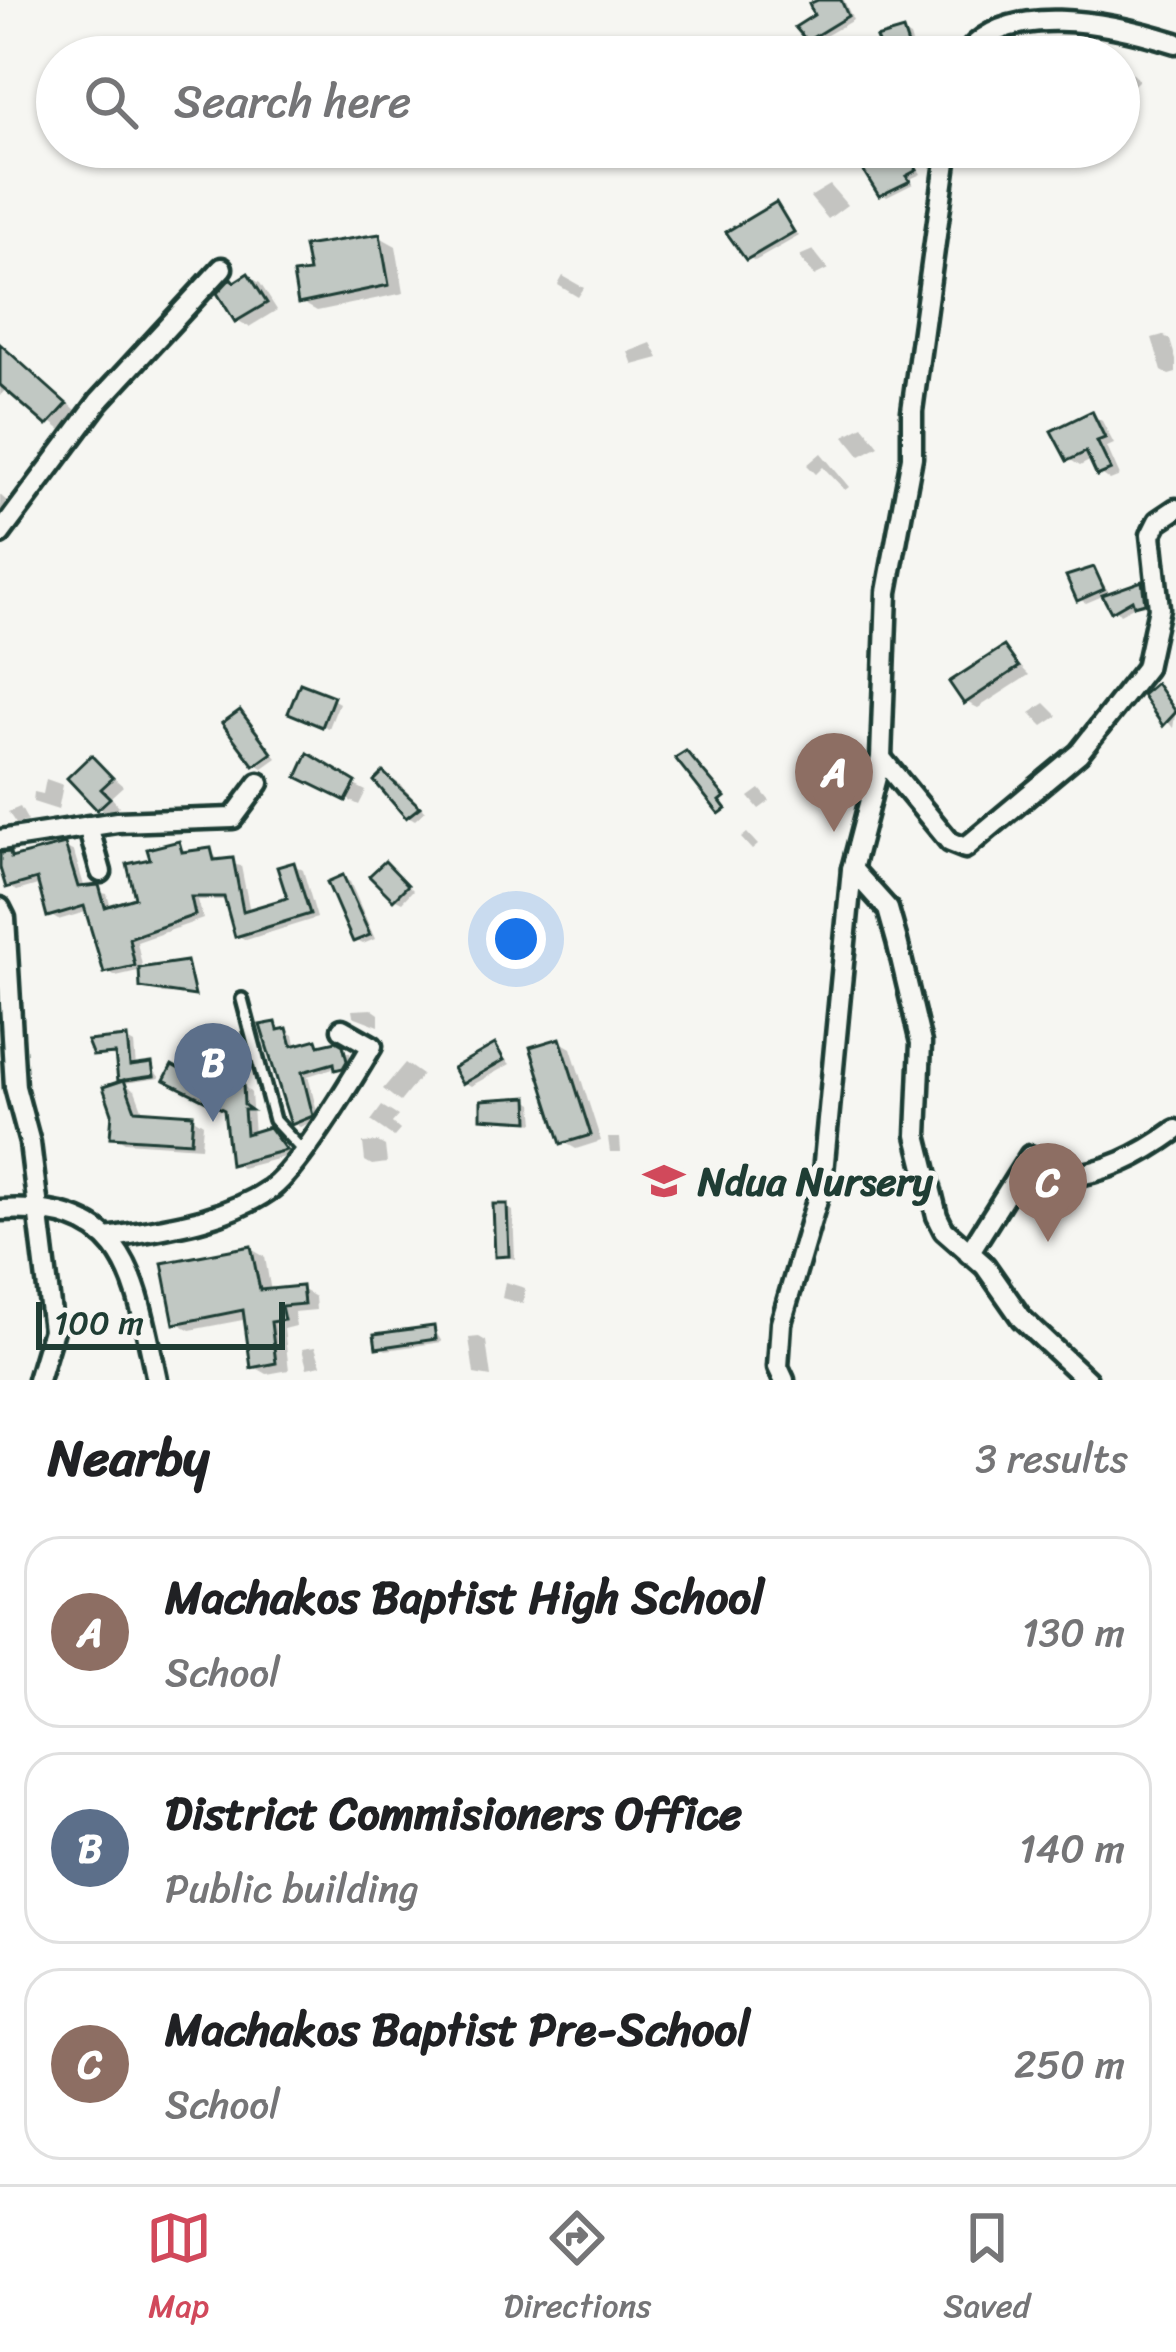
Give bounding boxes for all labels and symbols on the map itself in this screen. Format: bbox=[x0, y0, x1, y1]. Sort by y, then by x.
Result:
pin: A bbox=[795, 733, 873, 832]
your location bbox=[486, 909, 546, 969]
pin: B bbox=[174, 1023, 252, 1122]
pin: C bbox=[1009, 1143, 1087, 1242]
place label: Ndua Nursery bbox=[697, 1147, 934, 1216]
school or university icon: Ndua Nursery bbox=[641, 1158, 687, 1204]
scale bar bbox=[36, 1296, 285, 1349]

